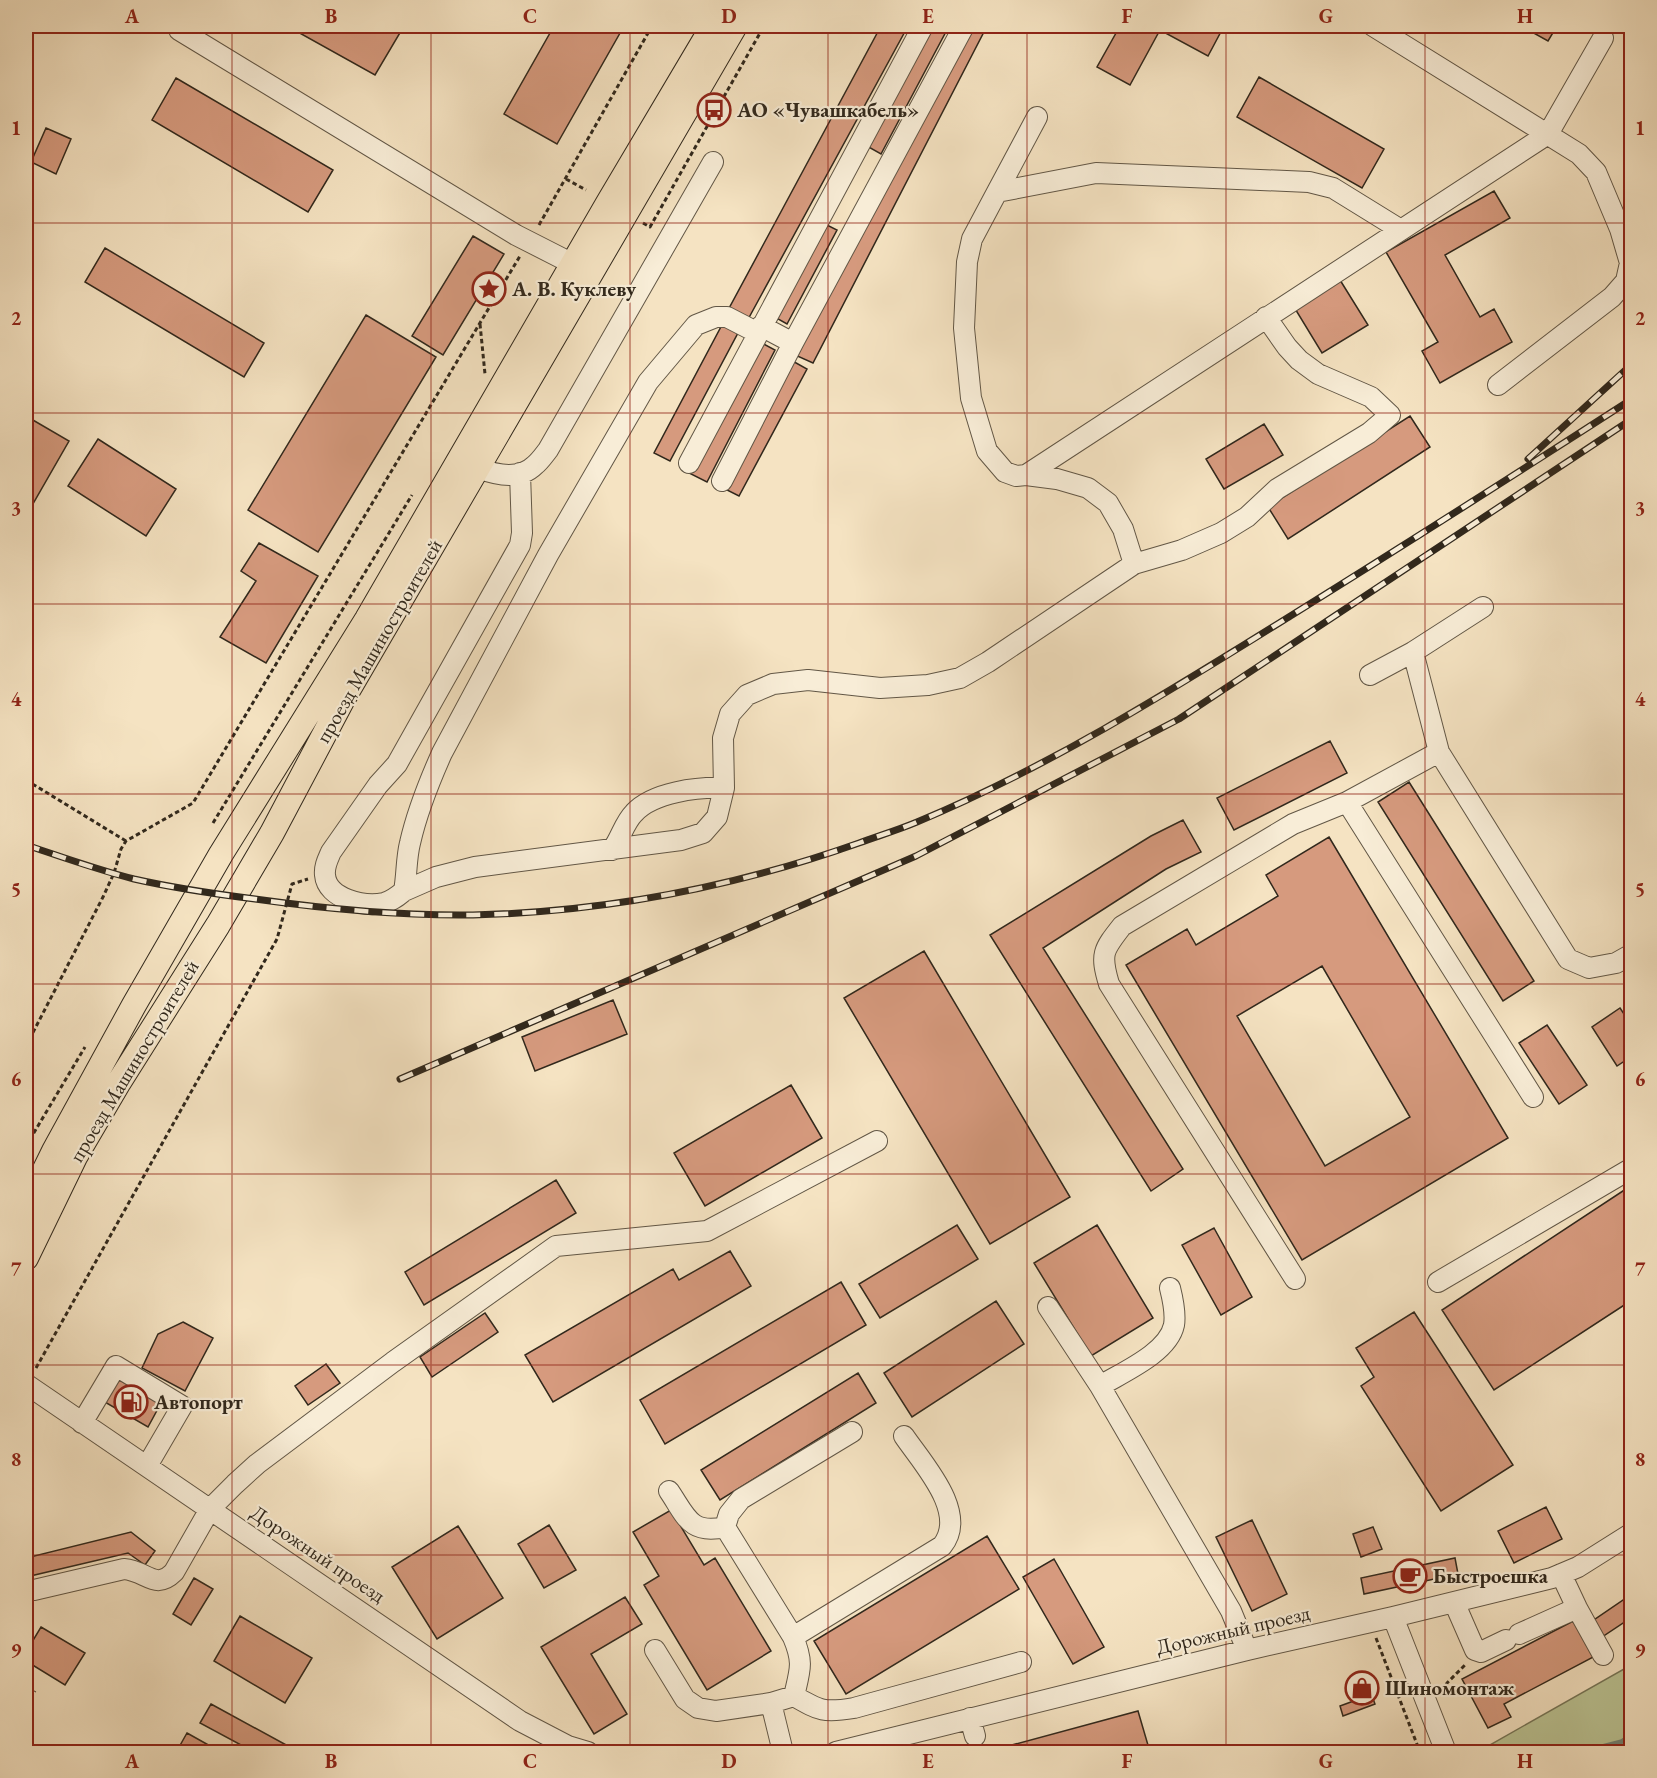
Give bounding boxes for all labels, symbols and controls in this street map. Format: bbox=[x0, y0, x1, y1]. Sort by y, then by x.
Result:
text: A bbox=[124, 3, 140, 29]
text: B bbox=[325, 3, 337, 29]
text: C bbox=[523, 3, 537, 29]
text: D bbox=[721, 3, 737, 29]
text: E bbox=[922, 3, 934, 29]
text: F bbox=[1122, 3, 1133, 29]
text: G bbox=[1319, 3, 1333, 29]
text: H bbox=[1517, 3, 1533, 29]
bus stop icon: АО «Чувашкабель» bbox=[696, 92, 732, 128]
place label: АО «Чувашкабель» bbox=[736, 96, 919, 123]
text: 1 bbox=[11, 115, 21, 141]
text: 1 bbox=[1635, 115, 1645, 141]
place icon: А. В. Куклеву bbox=[471, 271, 507, 307]
place label: А. В. Куклеву bbox=[511, 275, 637, 302]
text: 2 bbox=[11, 305, 22, 331]
text: 2 bbox=[1635, 305, 1646, 331]
text: 3 bbox=[11, 495, 21, 521]
text: 3 bbox=[1635, 495, 1645, 521]
street label: проезд Машиностроителей bbox=[309, 534, 448, 748]
text: 4 bbox=[11, 686, 22, 712]
text: 4 bbox=[1635, 686, 1646, 712]
text: 5 bbox=[11, 876, 21, 902]
text: 5 bbox=[1635, 876, 1645, 902]
street label: проезд Машиностроителей bbox=[62, 955, 205, 1167]
text: 6 bbox=[11, 1066, 22, 1092]
text: 6 bbox=[1635, 1066, 1646, 1092]
text: 7 bbox=[11, 1256, 22, 1282]
text: 7 bbox=[1635, 1256, 1646, 1282]
fuel station icon: Автопорт bbox=[113, 1384, 149, 1420]
place label: Автопорт bbox=[153, 1388, 243, 1415]
text: 8 bbox=[11, 1446, 21, 1472]
text: 8 bbox=[1635, 1446, 1645, 1472]
street label: Дорожный проезд bbox=[246, 1498, 391, 1609]
cafe icon: Быстроешка bbox=[1392, 1558, 1428, 1594]
place label: Быстроешка bbox=[1433, 1562, 1549, 1589]
street label: Дорожный проезд bbox=[1153, 1599, 1313, 1660]
text: 9 bbox=[11, 1637, 22, 1663]
text: 9 bbox=[1635, 1637, 1646, 1663]
shop icon: Шиномонтаж bbox=[1344, 1670, 1380, 1706]
place label: Шиномонтаж bbox=[1385, 1674, 1514, 1701]
text: A bbox=[124, 1748, 140, 1774]
text: B bbox=[325, 1748, 337, 1774]
text: C bbox=[523, 1748, 537, 1774]
text: D bbox=[721, 1748, 737, 1774]
text: E bbox=[922, 1748, 934, 1774]
text: F bbox=[1122, 1748, 1133, 1774]
text: G bbox=[1319, 1748, 1333, 1774]
text: H bbox=[1517, 1748, 1533, 1774]

